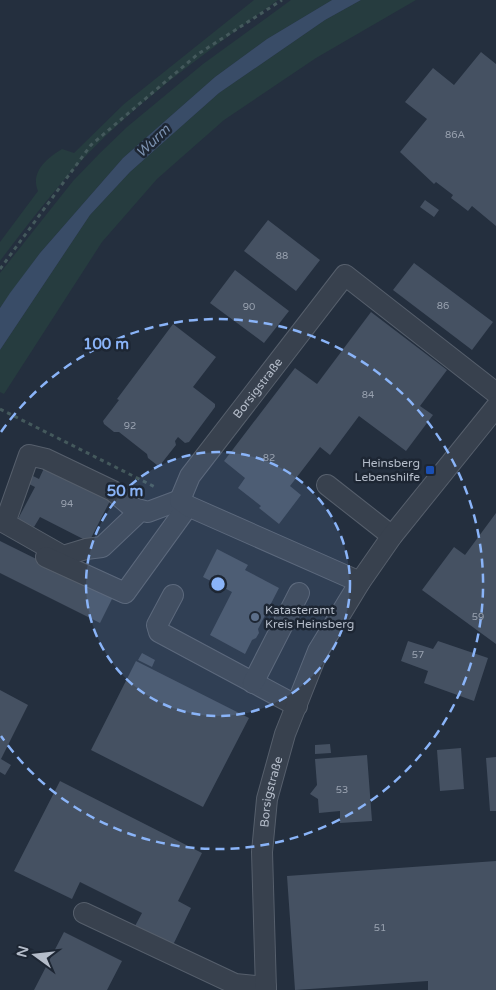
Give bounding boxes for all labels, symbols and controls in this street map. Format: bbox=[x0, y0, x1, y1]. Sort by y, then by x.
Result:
water label: Wurm bbox=[133, 120, 174, 161]
house number: 86A bbox=[445, 129, 465, 141]
house number: 88 bbox=[276, 250, 288, 262]
house number: 86 bbox=[437, 300, 449, 312]
house number: 90 bbox=[243, 301, 255, 313]
text: 100 m bbox=[83, 335, 129, 353]
street label: Borsigstraße bbox=[230, 355, 285, 421]
house number: 84 bbox=[362, 389, 374, 401]
house number: 92 bbox=[124, 420, 136, 432]
house number: 82 bbox=[263, 452, 275, 464]
place label: Heinsberg Lebenshilfe bbox=[355, 456, 420, 484]
marker: Heinsberg Lebenshilfe bbox=[424, 464, 436, 476]
text: 50 m bbox=[107, 482, 143, 500]
house number: 94 bbox=[61, 498, 73, 510]
centre of rings bbox=[209, 575, 227, 593]
place label: Katasteramt Kreis Heinsberg bbox=[265, 603, 354, 631]
marker: Katasteramt Kreis Heinsberg bbox=[249, 611, 261, 623]
house number: 59 bbox=[472, 611, 484, 623]
house number: 57 bbox=[412, 649, 424, 661]
street label: Borsigstraße bbox=[257, 755, 286, 828]
house number: 53 bbox=[336, 784, 348, 796]
house number: 51 bbox=[374, 922, 386, 934]
north arrow bbox=[10, 930, 60, 980]
text: N bbox=[13, 944, 33, 959]

